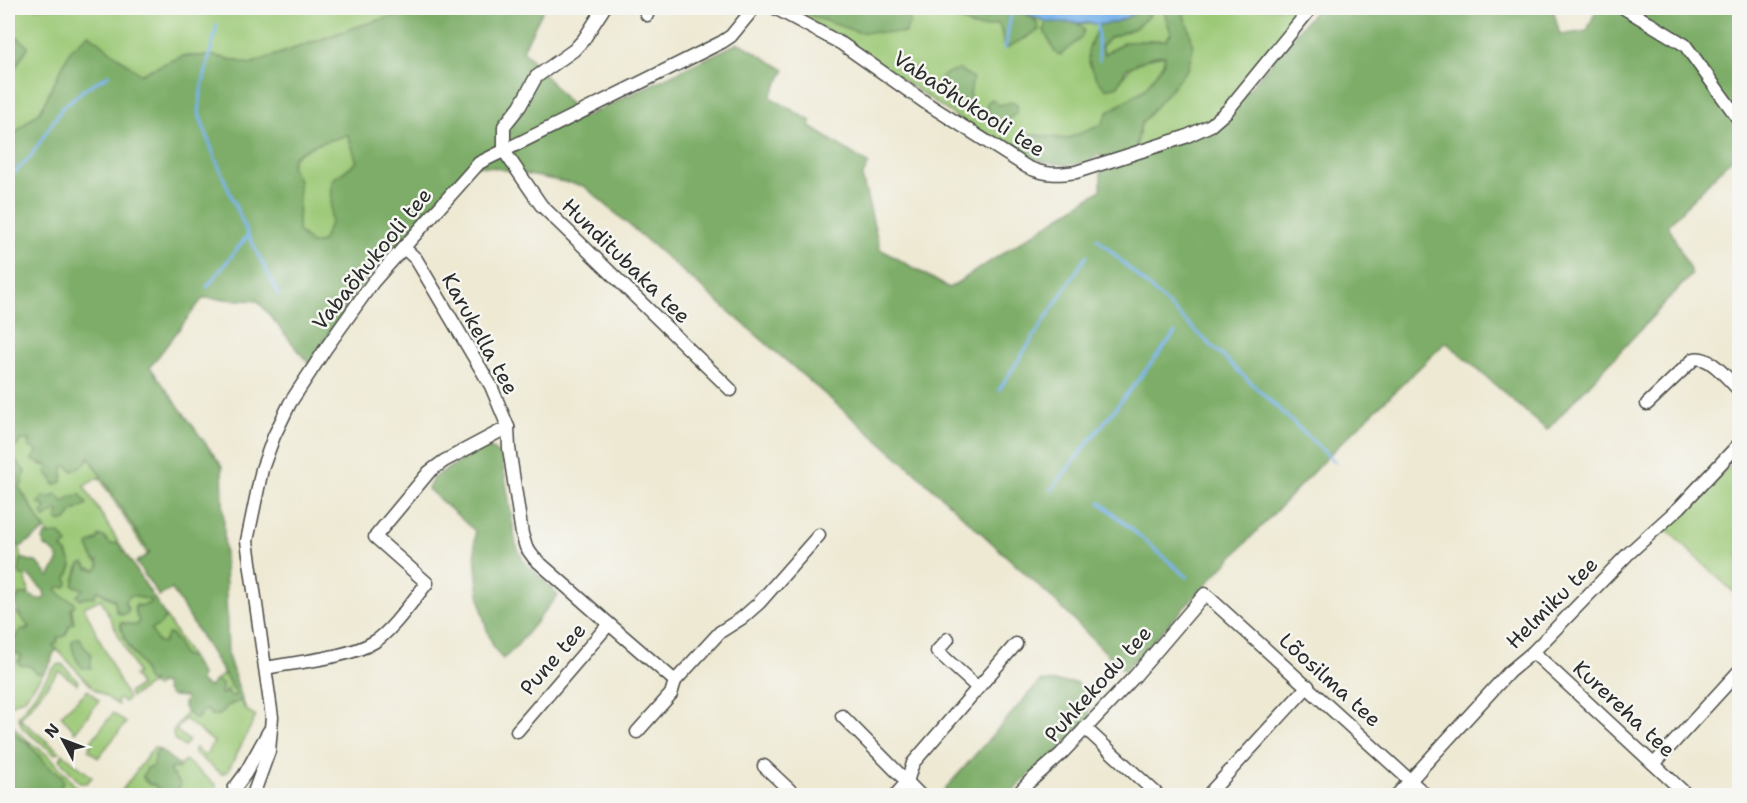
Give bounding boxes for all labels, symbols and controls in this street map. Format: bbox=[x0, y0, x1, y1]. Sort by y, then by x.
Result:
street label: Vabaõhukooli tee bbox=[888, 44, 1050, 164]
street label: Vabaõhukooli tee bbox=[306, 182, 438, 336]
street label: Hunditubaka tee bbox=[556, 192, 696, 330]
street label: Karukella tee bbox=[435, 268, 525, 400]
street label: Helmiku tee bbox=[1500, 551, 1604, 655]
street label: Pune tee bbox=[514, 617, 592, 701]
street label: Puhkekodu tee bbox=[1038, 620, 1158, 748]
street label: Lõosilma tee bbox=[1273, 627, 1387, 733]
street label: Kurereha tee bbox=[1567, 654, 1681, 764]
north arrow bbox=[33, 710, 93, 770]
text: N bbox=[40, 719, 64, 742]

